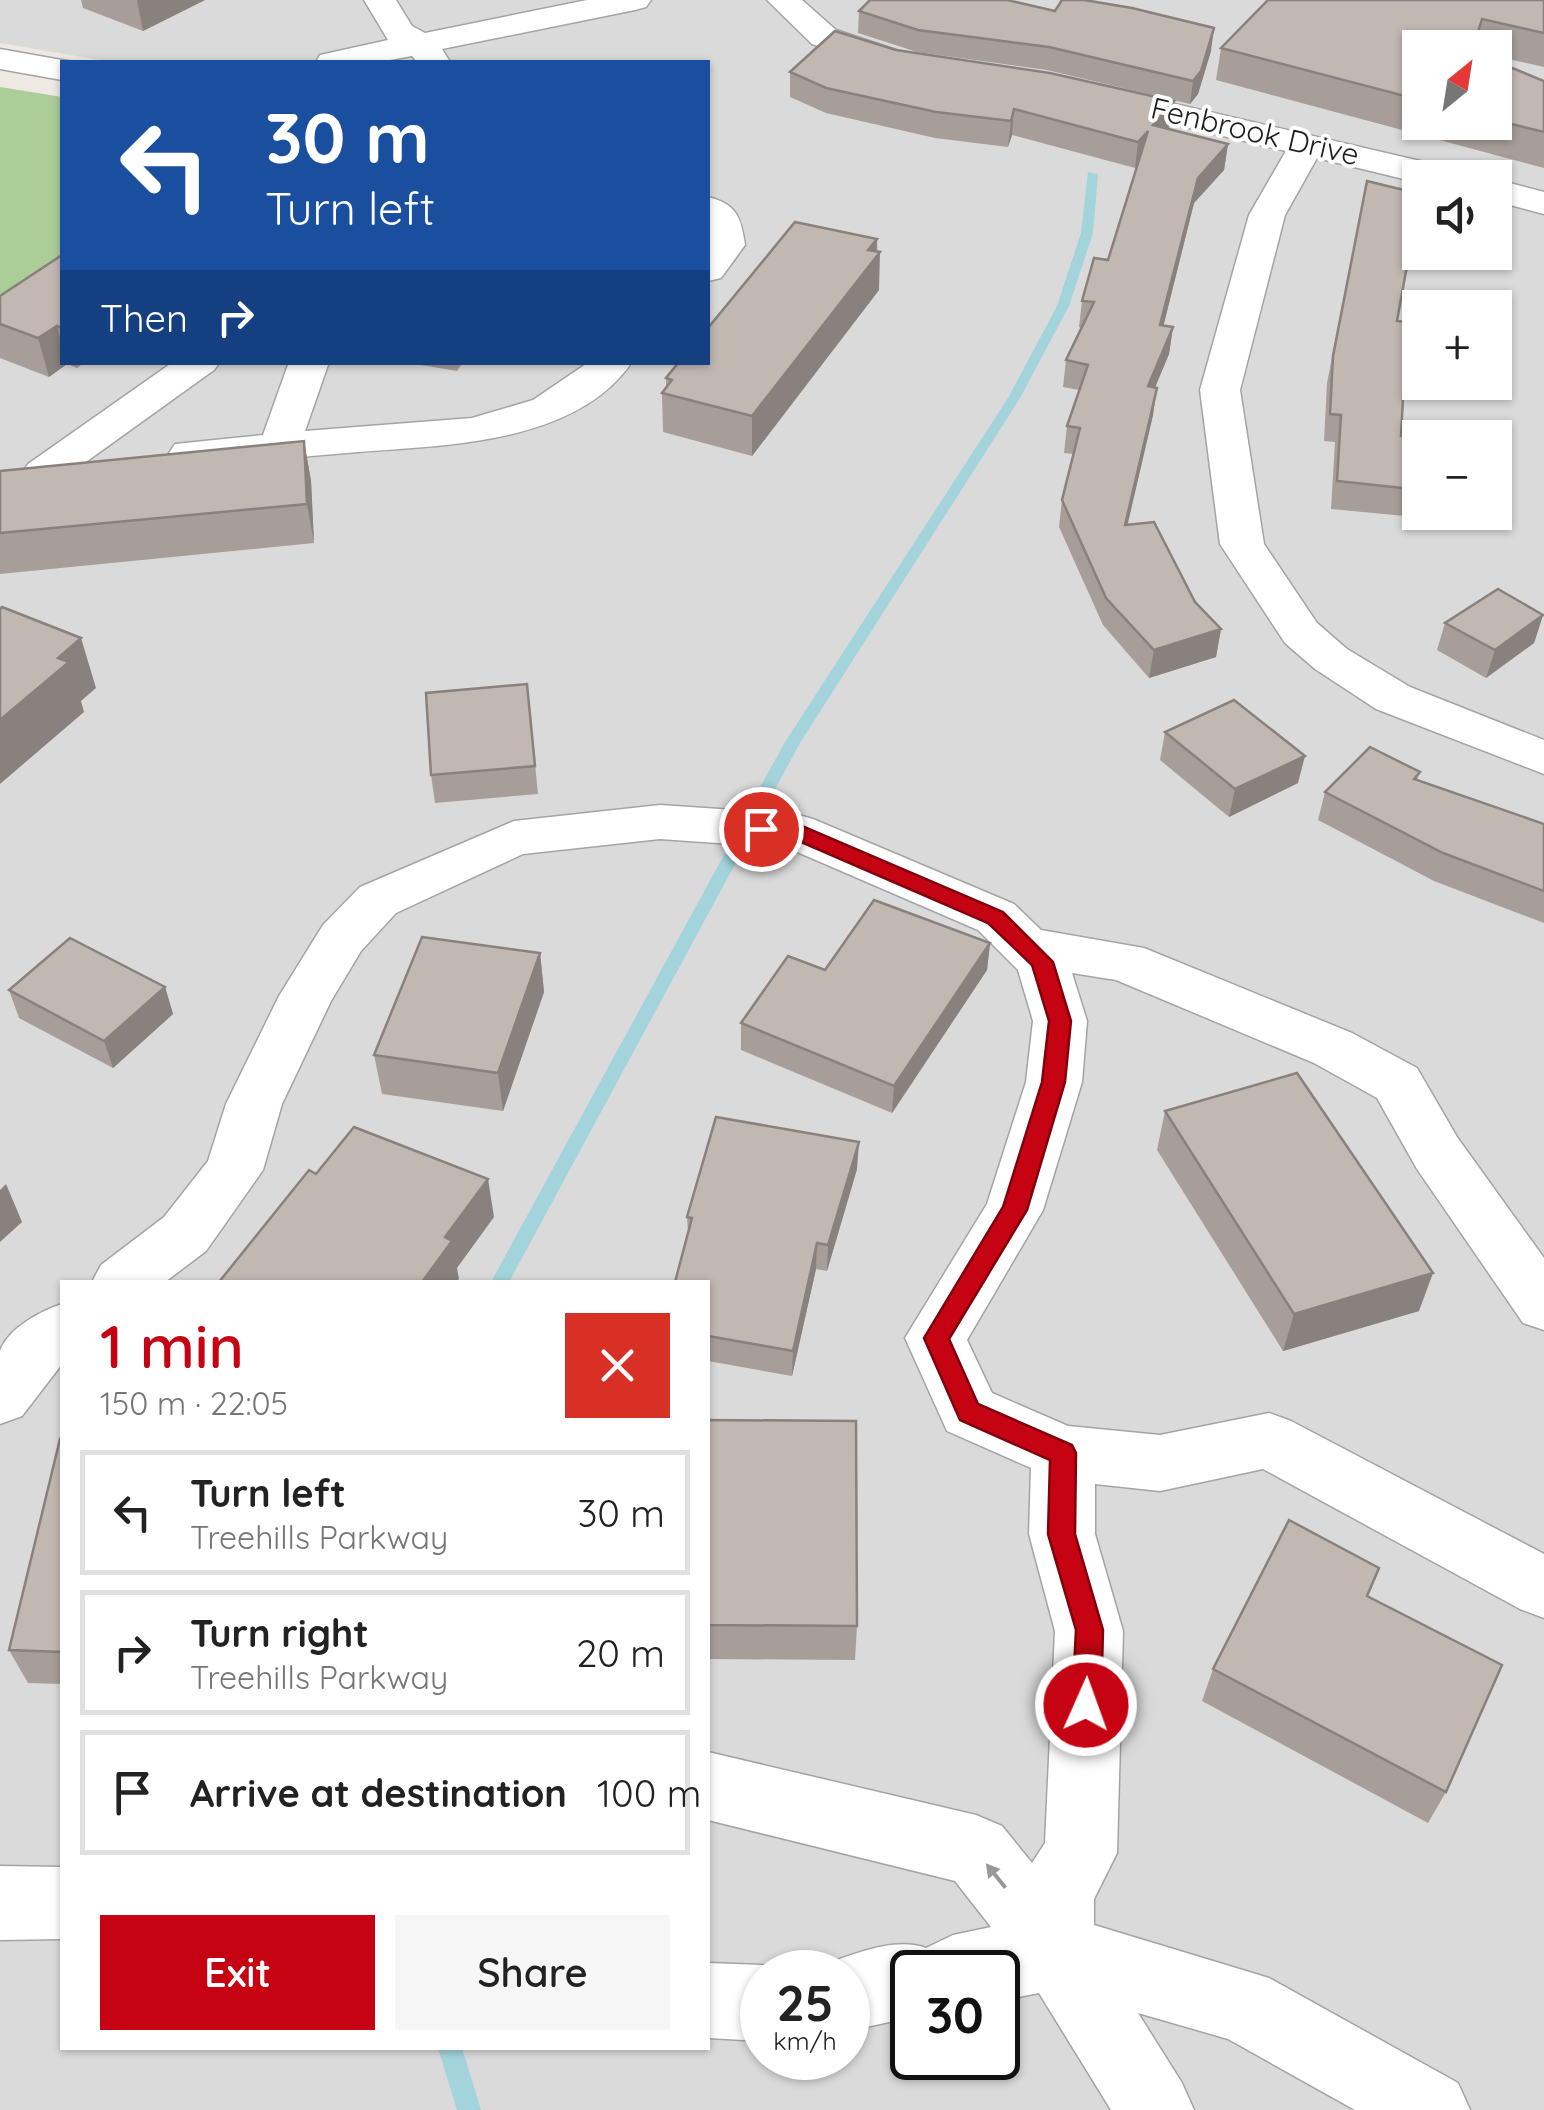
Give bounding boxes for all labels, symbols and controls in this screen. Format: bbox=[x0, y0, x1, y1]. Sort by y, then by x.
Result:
north arrow bbox=[1402, 30, 1512, 140]
map controls bbox=[1402, 30, 1512, 530]
street label: Fenbrook Drive bbox=[1147, 89, 1363, 173]
text: 30 m bbox=[265, 93, 430, 181]
icon: left bbox=[100, 100, 230, 230]
button: sound bbox=[1402, 160, 1512, 270]
text: Turn left bbox=[265, 180, 435, 236]
icon: right bbox=[208, 290, 263, 345]
button: + bbox=[1402, 290, 1512, 400]
text: Then bbox=[100, 294, 188, 342]
button: − bbox=[1402, 420, 1512, 530]
pin bbox=[719, 787, 804, 872]
icon: arrive bbox=[734, 802, 789, 857]
text: 1 min bbox=[100, 1308, 244, 1383]
button: close bbox=[565, 1313, 670, 1418]
text: 150 m · 22:05 bbox=[100, 1383, 288, 1423]
text: Turn left bbox=[190, 1469, 346, 1517]
icon: left bbox=[105, 1485, 160, 1540]
text: 30 m bbox=[577, 1489, 665, 1537]
text: Treehills Parkway bbox=[190, 1517, 448, 1557]
text: Turn right bbox=[190, 1609, 369, 1657]
icon: right bbox=[105, 1625, 160, 1680]
text: 20 m bbox=[576, 1629, 665, 1677]
position arrow bbox=[1034, 1653, 1138, 1757]
text: Treehills Parkway bbox=[190, 1657, 448, 1697]
icon: arrive bbox=[105, 1765, 160, 1820]
text: Arrive at destination bbox=[190, 1769, 567, 1817]
text: 100 m bbox=[597, 1769, 701, 1817]
one-way arrow bbox=[986, 1863, 1007, 1889]
button: Exit bbox=[100, 1915, 375, 2030]
button: Share bbox=[395, 1915, 670, 2030]
speed limit sign: 30 bbox=[890, 1950, 1020, 2080]
text: 25 bbox=[776, 1971, 834, 2034]
text: km/h bbox=[773, 2025, 837, 2056]

